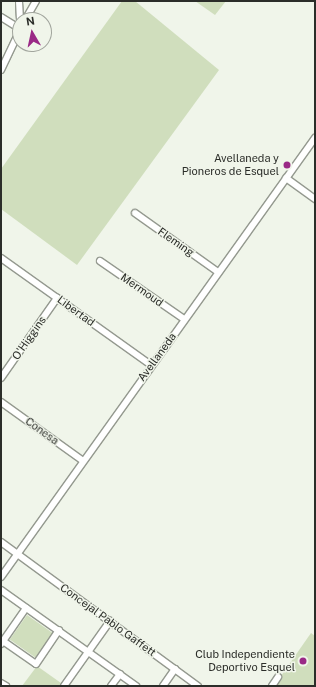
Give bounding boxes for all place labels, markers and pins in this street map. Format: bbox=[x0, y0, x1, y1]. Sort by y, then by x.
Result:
place label: Avellaneda y Pioneros de Esquel bbox=[182, 152, 279, 178]
marker: Avellaneda y Pioneros de Esquel bbox=[282, 160, 292, 170]
place label: Club Independiente Deportivo Esquel bbox=[195, 648, 295, 674]
marker: Club Independiente Deportivo Esquel bbox=[298, 656, 308, 666]

